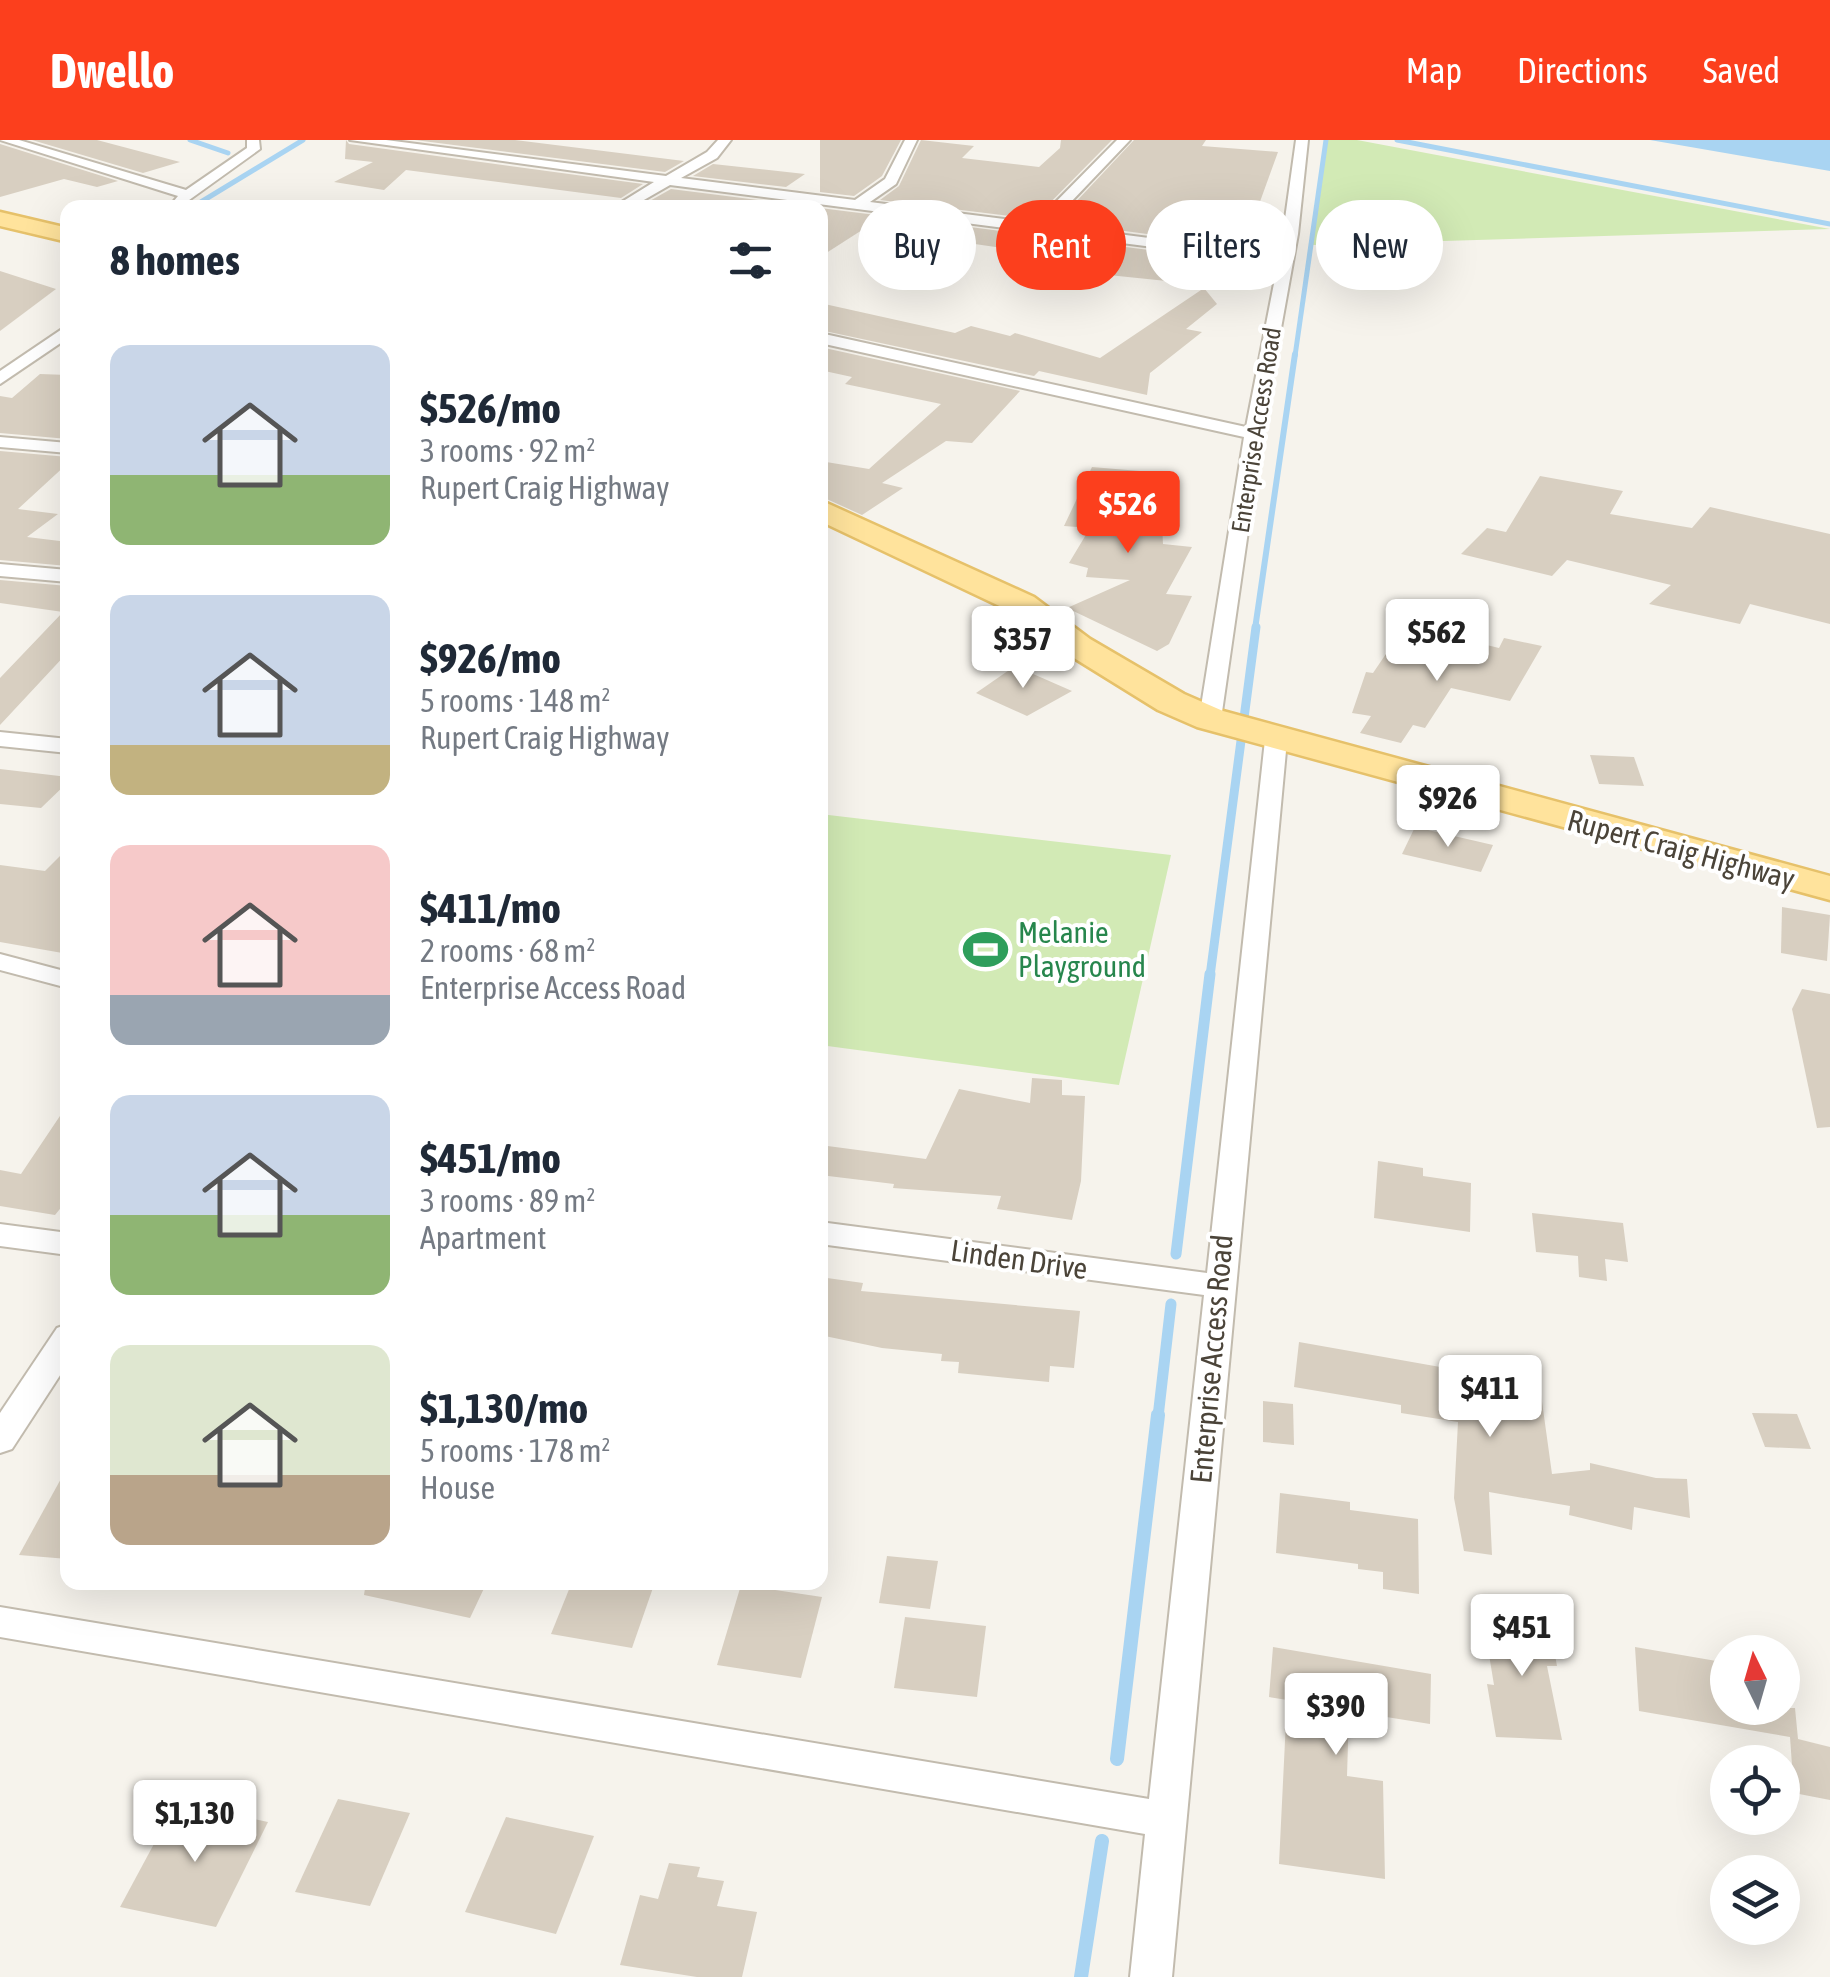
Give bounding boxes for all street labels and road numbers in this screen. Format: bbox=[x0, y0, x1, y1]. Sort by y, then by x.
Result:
street label: Enterprise Access Road bbox=[1226, 325, 1286, 535]
street label: Rupert Craig Highway bbox=[1564, 802, 1799, 896]
street label: Linden Drive bbox=[949, 1233, 1090, 1285]
street label: Enterprise Access Road bbox=[1183, 1233, 1239, 1485]

